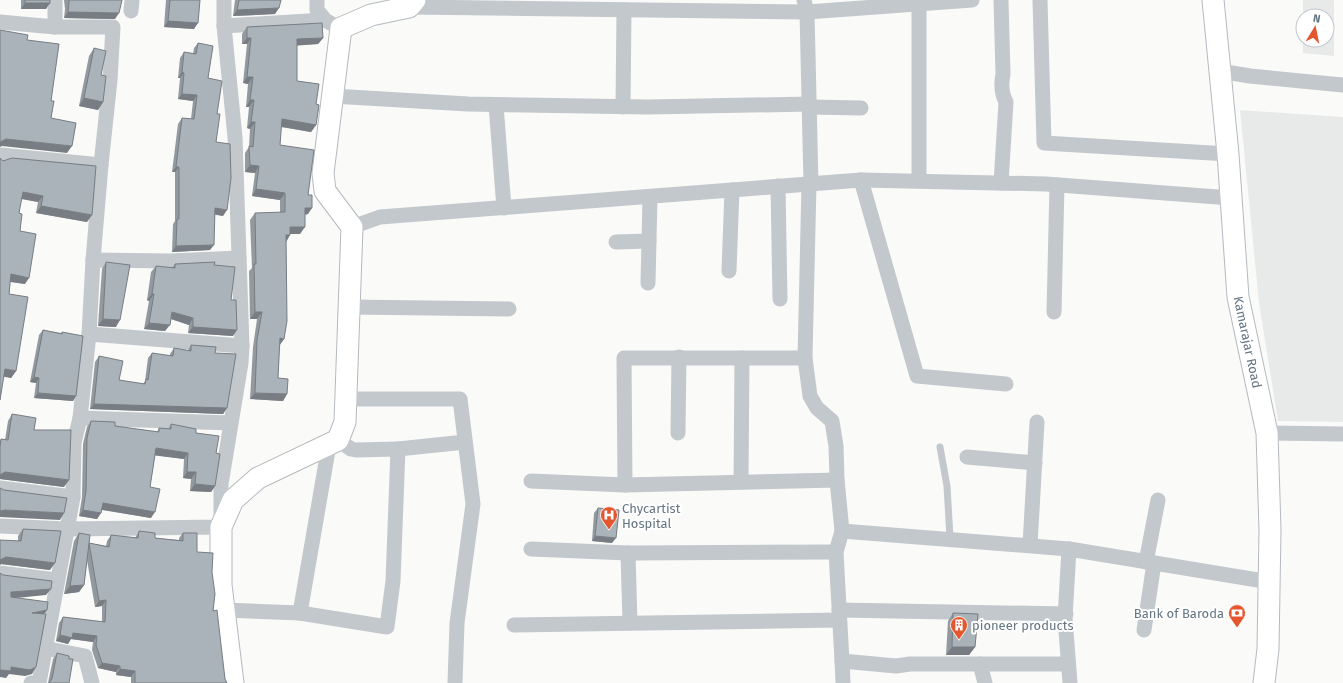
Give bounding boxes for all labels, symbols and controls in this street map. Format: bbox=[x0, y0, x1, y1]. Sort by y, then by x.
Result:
north arrow bbox=[1295, 8, 1335, 48]
text: N bbox=[1312, 12, 1321, 26]
street label: Kamarajar Road bbox=[1230, 295, 1265, 389]
place label: Chycartist Hospital bbox=[622, 501, 681, 531]
hospital icon: Chycartist Hospital bbox=[599, 505, 619, 530]
bank icon: Bank of Baroda bbox=[1227, 603, 1247, 628]
place label: Bank of Baroda bbox=[1134, 606, 1224, 621]
building icon: pioneer products bbox=[949, 615, 969, 640]
place label: pioneer products bbox=[972, 618, 1074, 633]

